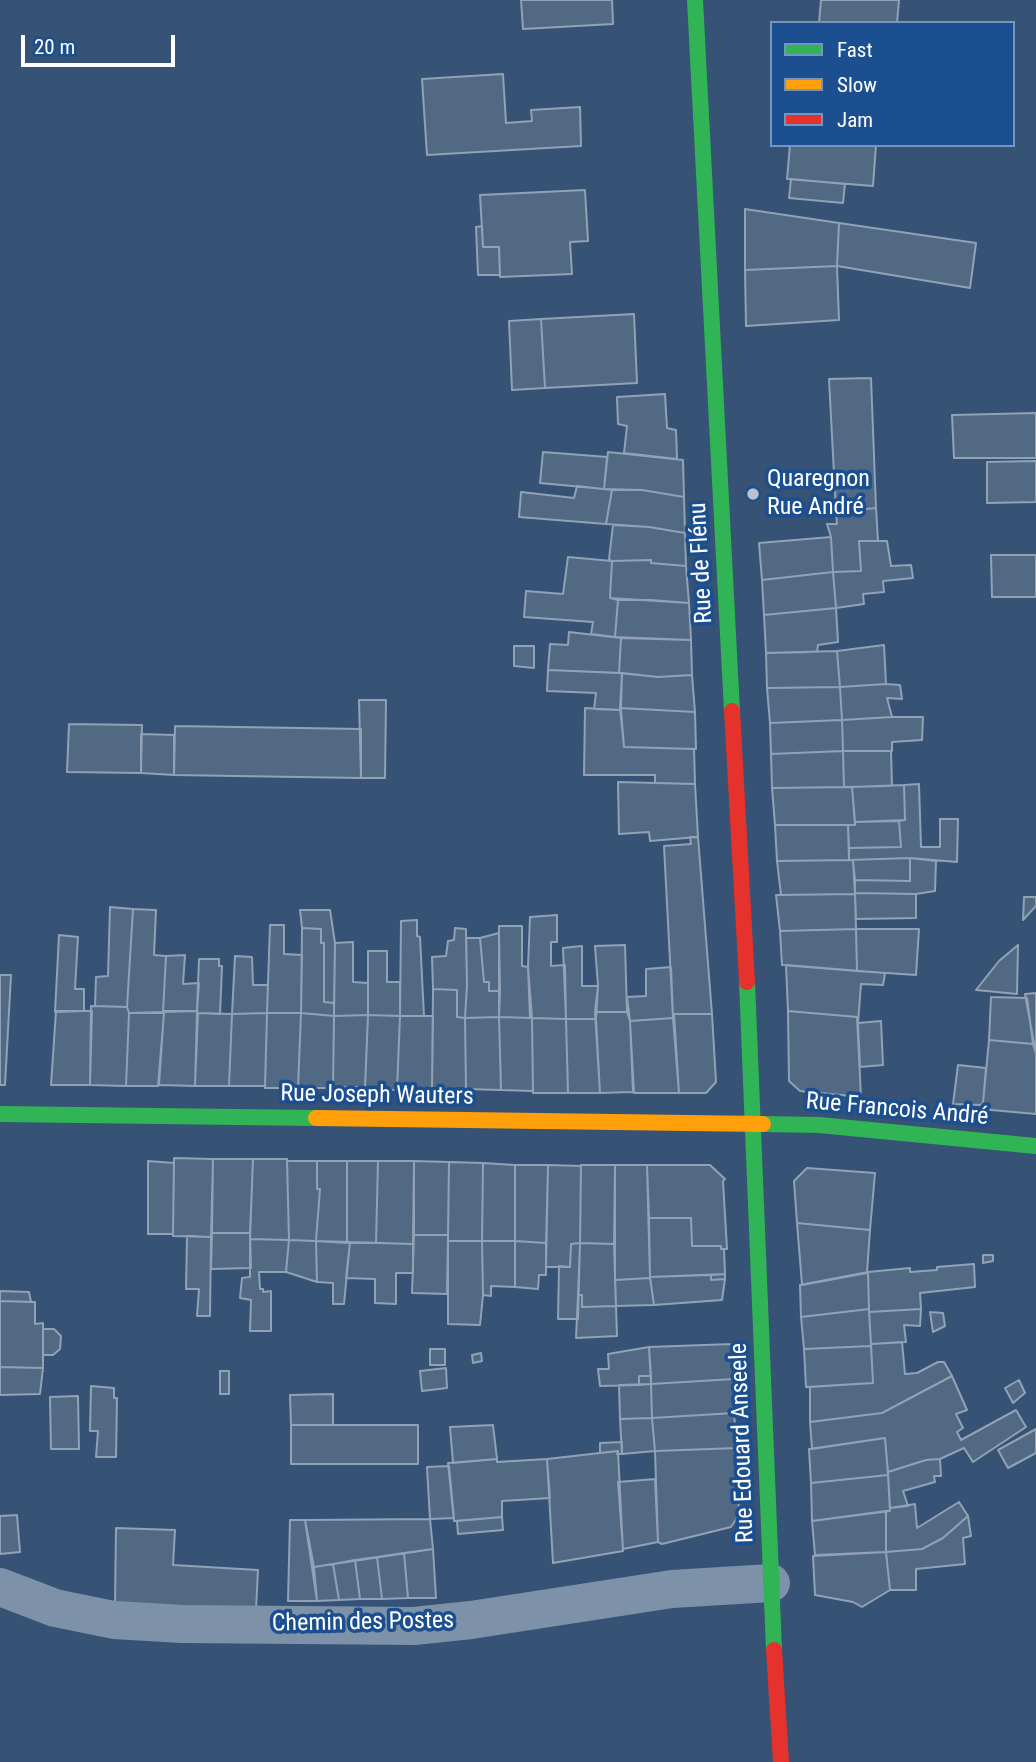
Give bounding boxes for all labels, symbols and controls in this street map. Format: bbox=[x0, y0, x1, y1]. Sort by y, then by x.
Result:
scale bar bbox=[24, 21, 178, 65]
legend bbox=[770, 21, 1015, 147]
text: 20 m bbox=[34, 35, 75, 59]
text: Fast bbox=[837, 38, 873, 62]
text: Slow bbox=[837, 73, 877, 97]
text: Jam bbox=[837, 108, 873, 132]
place label: Quaregnon Rue André bbox=[767, 466, 870, 522]
marker: Quaregnon Rue André bbox=[745, 486, 761, 502]
street label: Rue de Flénu bbox=[684, 502, 720, 624]
street label: Rue Joseph Wauters bbox=[280, 1080, 474, 1112]
street label: Rue Francois André bbox=[805, 1088, 989, 1132]
street label: Rue Edouard Anseele bbox=[725, 1343, 761, 1543]
street label: Chemin des Postes bbox=[272, 1607, 454, 1639]

